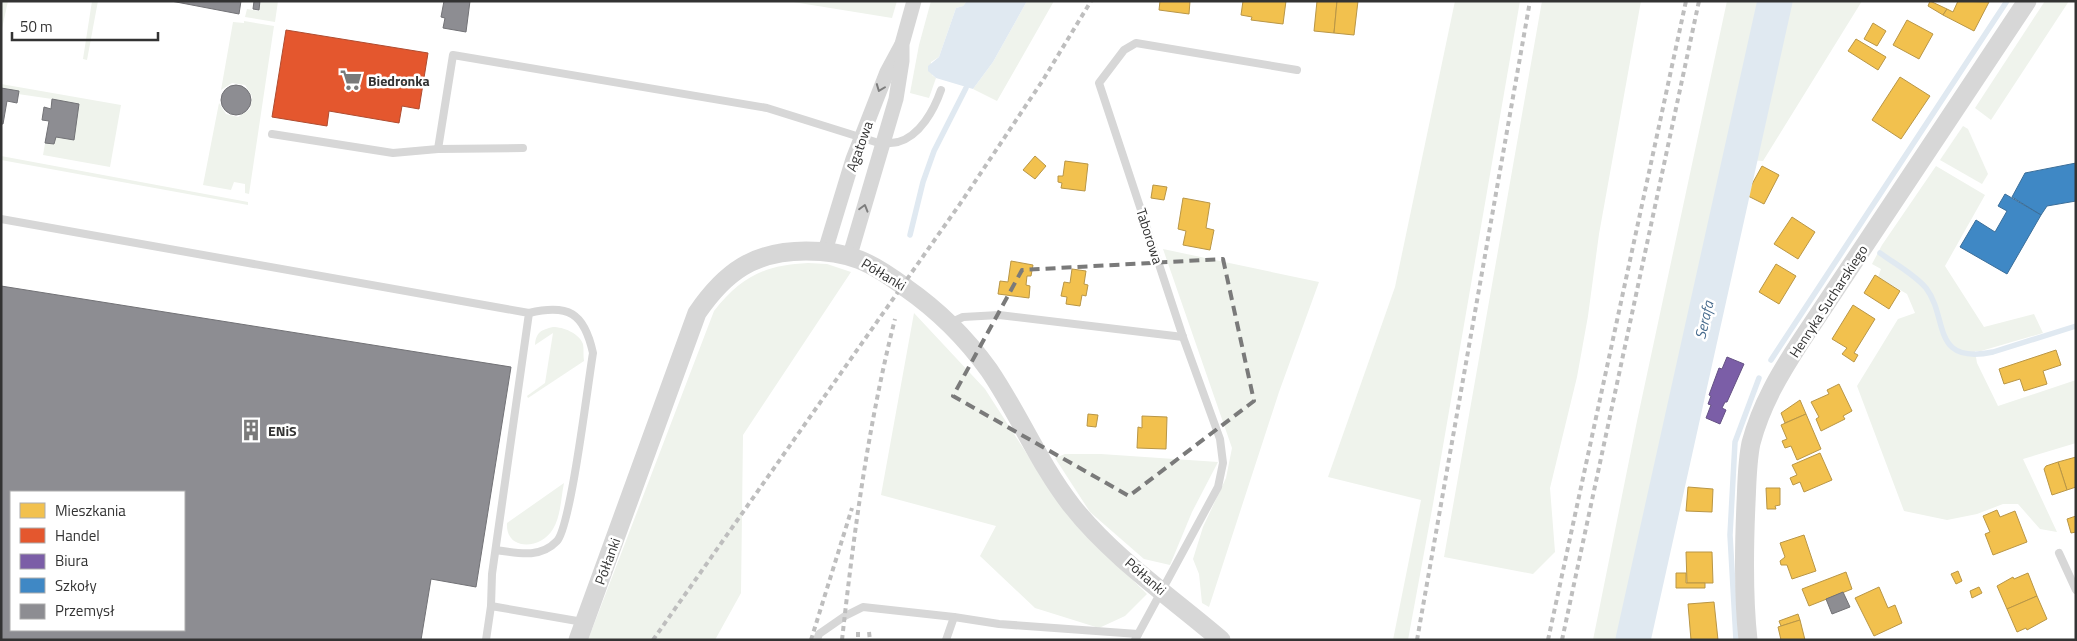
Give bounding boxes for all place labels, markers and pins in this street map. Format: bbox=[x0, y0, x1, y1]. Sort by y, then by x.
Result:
supermarket icon: Biedronka bbox=[338, 67, 364, 93]
place label: Biedronka bbox=[368, 70, 430, 91]
building icon: ENiS bbox=[238, 417, 264, 443]
place label: ENiS bbox=[268, 420, 297, 441]

